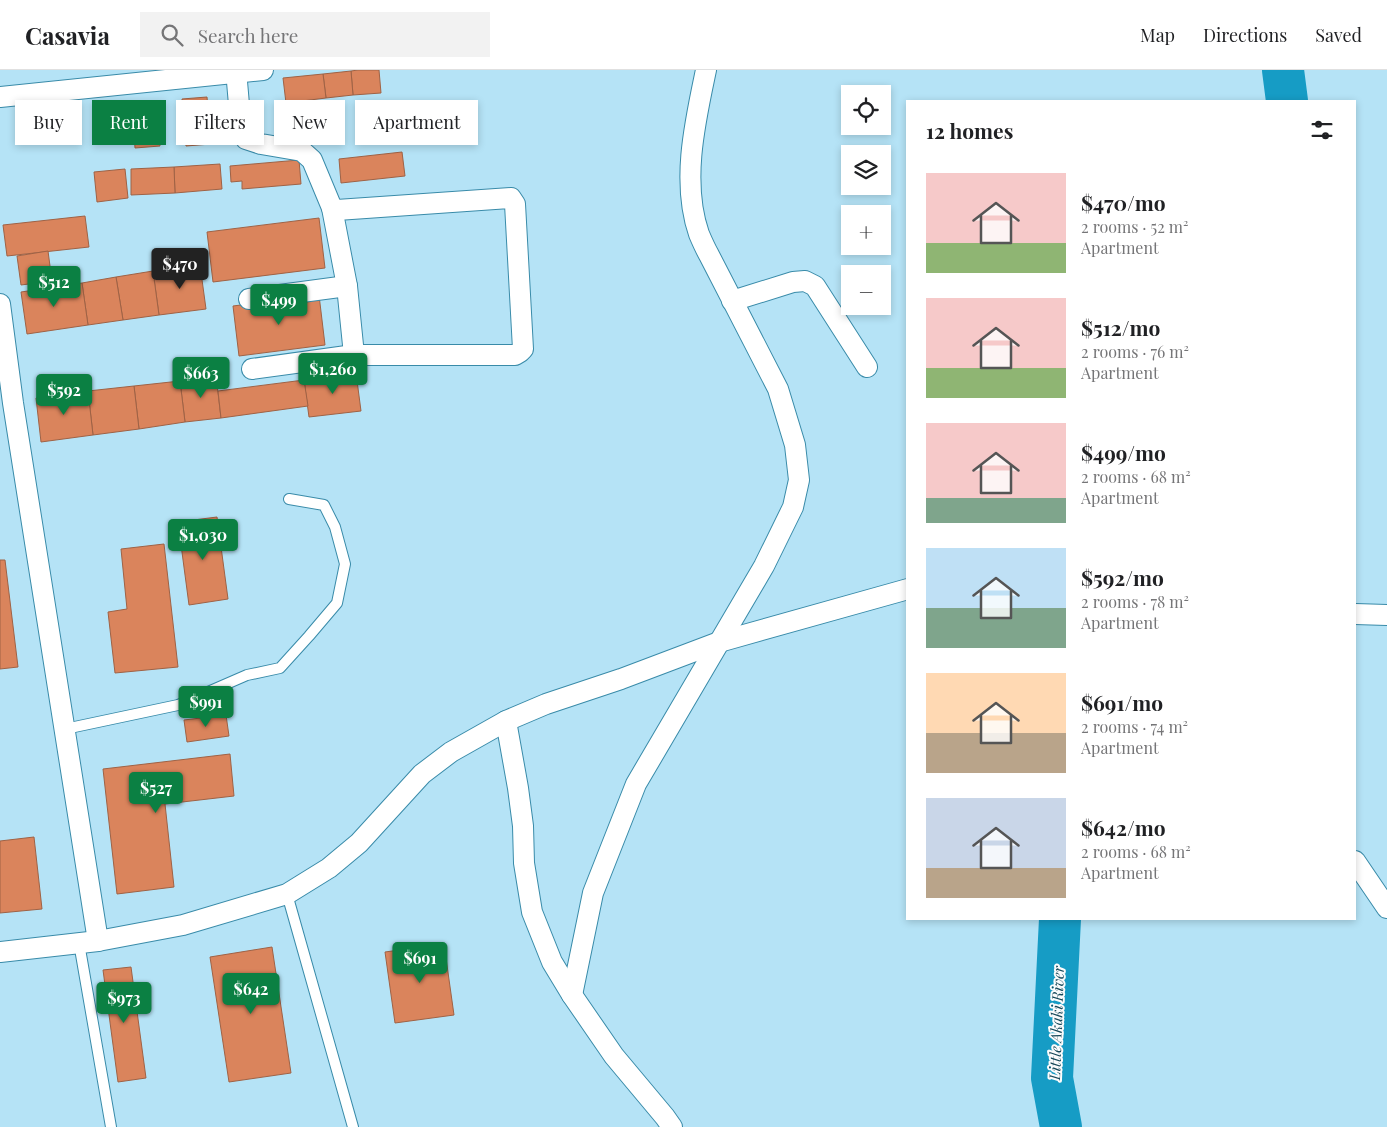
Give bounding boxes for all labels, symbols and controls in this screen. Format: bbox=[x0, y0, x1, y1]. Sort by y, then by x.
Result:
search box bbox=[140, 12, 490, 57]
text: Casavia bbox=[25, 19, 110, 51]
icon: search bbox=[158, 21, 186, 49]
text: Search here bbox=[198, 22, 298, 48]
text: Map bbox=[1140, 23, 1175, 47]
text: Directions bbox=[1203, 23, 1287, 47]
text: Saved bbox=[1315, 23, 1362, 47]
map controls bbox=[841, 85, 891, 315]
button: locate bbox=[841, 85, 891, 135]
chip: Buy bbox=[15, 100, 82, 145]
chip: Rent bbox=[92, 100, 166, 145]
chip: Filters bbox=[176, 100, 264, 145]
chip: New bbox=[274, 100, 345, 145]
chip: Apartment bbox=[355, 100, 478, 145]
text: 12 homes bbox=[926, 116, 1013, 144]
icon: filters bbox=[1308, 116, 1336, 144]
button: layers bbox=[841, 145, 891, 195]
text: $470/mo bbox=[1081, 188, 1166, 216]
icon: home bbox=[966, 193, 1026, 253]
button: + bbox=[841, 205, 891, 255]
text: 2 rooms · 52 m² bbox=[1081, 216, 1188, 237]
text: Apartment bbox=[1081, 237, 1159, 258]
pin: $470 bbox=[150, 248, 210, 290]
text: $470 bbox=[162, 253, 198, 274]
button: − bbox=[841, 265, 891, 315]
pin: $512 bbox=[24, 266, 84, 308]
text: $512 bbox=[38, 271, 70, 292]
pin: $499 bbox=[249, 284, 309, 326]
text: $499 bbox=[261, 289, 297, 310]
text: $512/mo bbox=[1081, 313, 1160, 341]
icon: home bbox=[966, 318, 1026, 378]
text: 2 rooms · 76 m² bbox=[1081, 341, 1189, 362]
pin: $1,260 bbox=[292, 352, 374, 395]
pin: $663 bbox=[171, 356, 231, 399]
text: $1,260 bbox=[309, 358, 357, 379]
text: $663 bbox=[184, 362, 218, 383]
text: Apartment bbox=[1081, 362, 1159, 383]
pin: $592 bbox=[34, 374, 94, 416]
text: $592 bbox=[47, 379, 81, 400]
text: $499/mo bbox=[1081, 438, 1166, 466]
icon: home bbox=[966, 443, 1026, 503]
text: 2 rooms · 68 m² bbox=[1081, 466, 1191, 487]
text: Apartment bbox=[1081, 487, 1159, 508]
pin: $1,030 bbox=[162, 518, 244, 561]
text: $1,030 bbox=[179, 524, 227, 545]
text: $592/mo bbox=[1081, 563, 1164, 591]
icon: home bbox=[966, 568, 1026, 628]
text: 2 rooms · 78 m² bbox=[1081, 591, 1189, 612]
text: Apartment bbox=[1081, 612, 1159, 633]
pin: $991 bbox=[176, 686, 236, 728]
text: $691/mo bbox=[1081, 688, 1163, 716]
text: $991 bbox=[189, 691, 223, 712]
icon: home bbox=[966, 693, 1026, 753]
text: 2 rooms · 74 m² bbox=[1081, 716, 1188, 737]
text: Apartment bbox=[1081, 737, 1159, 758]
pin: $527 bbox=[126, 772, 186, 814]
text: $527 bbox=[140, 777, 172, 798]
text: $642/mo bbox=[1081, 813, 1166, 841]
icon: home bbox=[966, 818, 1026, 878]
text: 2 rooms · 68 m² bbox=[1081, 841, 1191, 862]
text: Apartment bbox=[1081, 862, 1159, 883]
pin: $691 bbox=[390, 942, 450, 984]
text: $691 bbox=[403, 947, 437, 968]
water label: Little Akaki River bbox=[1044, 965, 1068, 1081]
pin: $642 bbox=[221, 972, 281, 1015]
text: $642 bbox=[234, 978, 268, 999]
pin: $973 bbox=[94, 982, 154, 1024]
text: $973 bbox=[107, 987, 141, 1008]

